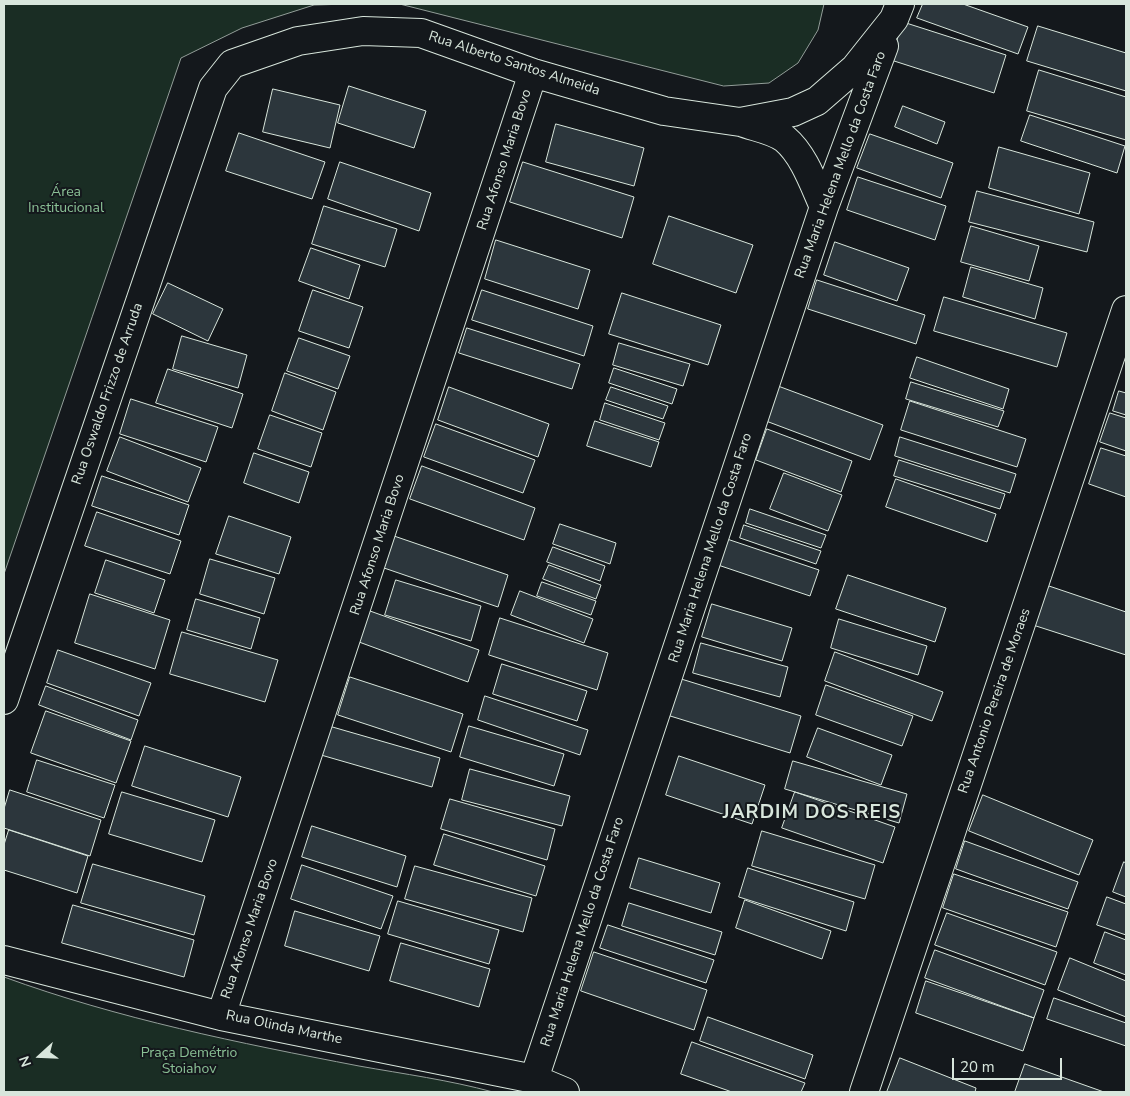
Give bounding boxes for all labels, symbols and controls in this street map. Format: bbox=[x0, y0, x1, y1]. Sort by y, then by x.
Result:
street label: Rua Alberto Santos Almeida bbox=[426, 28, 602, 100]
street label: Rua Maria Helena Mello da Costa Faro bbox=[792, 49, 890, 281]
street label: Rua Afonso Maria Bovo bbox=[474, 87, 536, 233]
park label: Área Institucional bbox=[28, 185, 104, 218]
street label: Rua Oswaldo Frizzo de Arruda bbox=[69, 301, 147, 487]
street label: Rua Maria Helena Mello da Costa Faro bbox=[666, 431, 756, 665]
street label: Rua Afonso Maria Bovo bbox=[347, 472, 409, 618]
street label: Rua Antonio Pereira de Moraes bbox=[955, 606, 1035, 796]
district label: JARDIM DOS REIS bbox=[721, 802, 903, 824]
street label: Rua Maria Helena Mello da Costa Faro bbox=[538, 815, 628, 1049]
street label: Rua Afonso Maria Bovo bbox=[218, 857, 282, 1001]
street label: Rua Olinda Marthe bbox=[224, 1007, 344, 1049]
north arrow bbox=[15, 1031, 65, 1081]
park label: Praça Demétrio Stoiahov bbox=[141, 1046, 237, 1078]
scale bar bbox=[955, 1048, 1065, 1080]
text: N bbox=[15, 1053, 36, 1069]
text: 20 m bbox=[960, 1057, 995, 1077]

